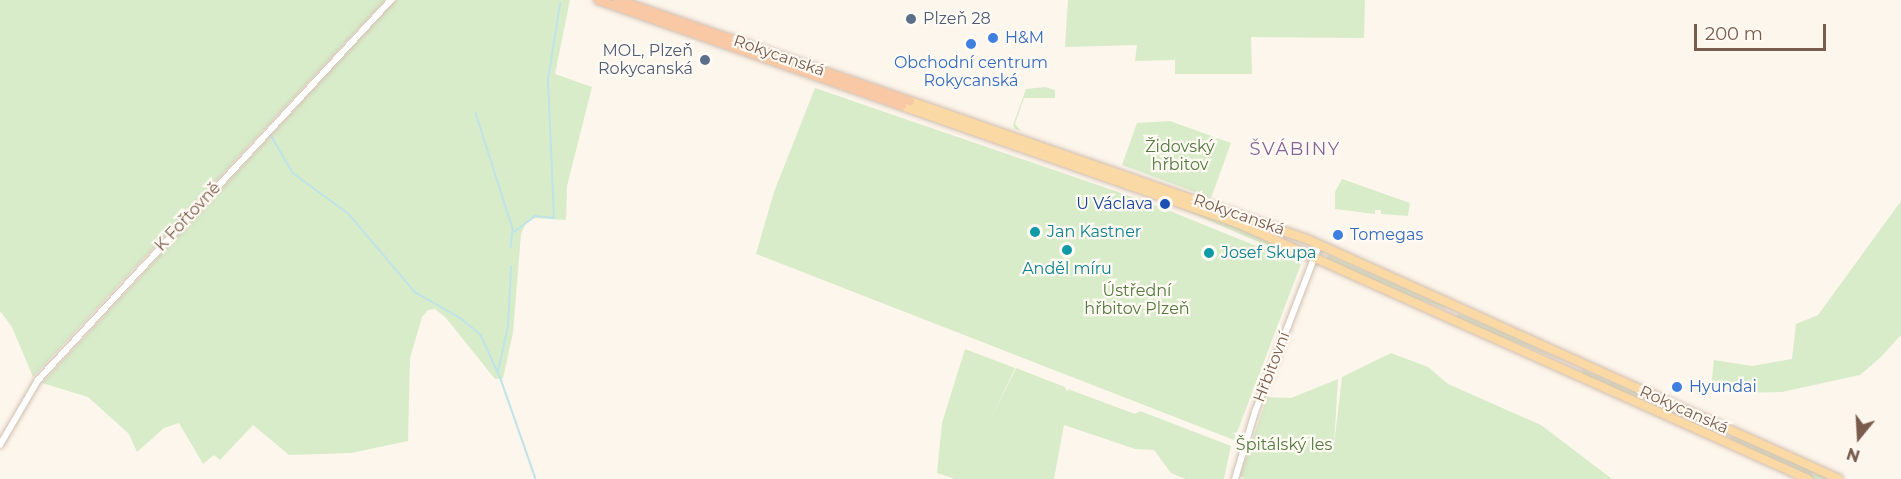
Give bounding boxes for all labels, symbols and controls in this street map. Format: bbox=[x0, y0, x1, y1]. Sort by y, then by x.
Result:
place label: Plzeň 28 bbox=[923, 9, 991, 29]
marker: Plzeň 28 bbox=[904, 12, 918, 26]
scale bar bbox=[1697, 12, 1829, 50]
text: 200 m bbox=[1705, 23, 1763, 45]
place label: H&M bbox=[1005, 28, 1044, 48]
street label: Rokycanská bbox=[731, 31, 827, 81]
marker: H&M bbox=[986, 31, 1000, 45]
marker: Obchodní centrum Rokycanská bbox=[964, 37, 978, 51]
place label: MOL, Plzeň Rokycanská bbox=[598, 41, 693, 79]
marker: MOL, Plzeň Rokycanská bbox=[698, 53, 712, 67]
place label: Obchodní centrum Rokycanská bbox=[894, 53, 1048, 91]
park label: Židovský hřbitov bbox=[1145, 137, 1215, 175]
district label: ŠVÁBINY bbox=[1249, 138, 1341, 160]
street label: K Fořtovně bbox=[151, 179, 225, 255]
street label: Rokycanská bbox=[1191, 190, 1287, 240]
place label: U Václava bbox=[1076, 194, 1153, 214]
marker: U Václava bbox=[1158, 197, 1172, 211]
place label: Jan Kastner bbox=[1047, 222, 1141, 242]
marker: Jan Kastner bbox=[1028, 225, 1042, 239]
place label: Tomegas bbox=[1350, 225, 1423, 245]
marker: Tomegas bbox=[1331, 228, 1345, 242]
marker: Anděl míru bbox=[1060, 243, 1074, 257]
place label: Josef Skupa bbox=[1221, 243, 1316, 263]
marker: Josef Skupa bbox=[1202, 246, 1216, 260]
place label: Anděl míru bbox=[1022, 259, 1112, 279]
park label: Ústřední hřbitov Plzeň bbox=[1084, 281, 1190, 319]
street label: Hřbitovní bbox=[1250, 329, 1294, 405]
place label: Hyundai bbox=[1689, 377, 1757, 397]
marker: Hyundai bbox=[1670, 380, 1684, 394]
street label: Rokycanská bbox=[1637, 382, 1731, 438]
north arrow bbox=[1829, 407, 1889, 467]
park label: Špitálský les bbox=[1236, 435, 1332, 455]
text: N bbox=[1844, 444, 1862, 466]

